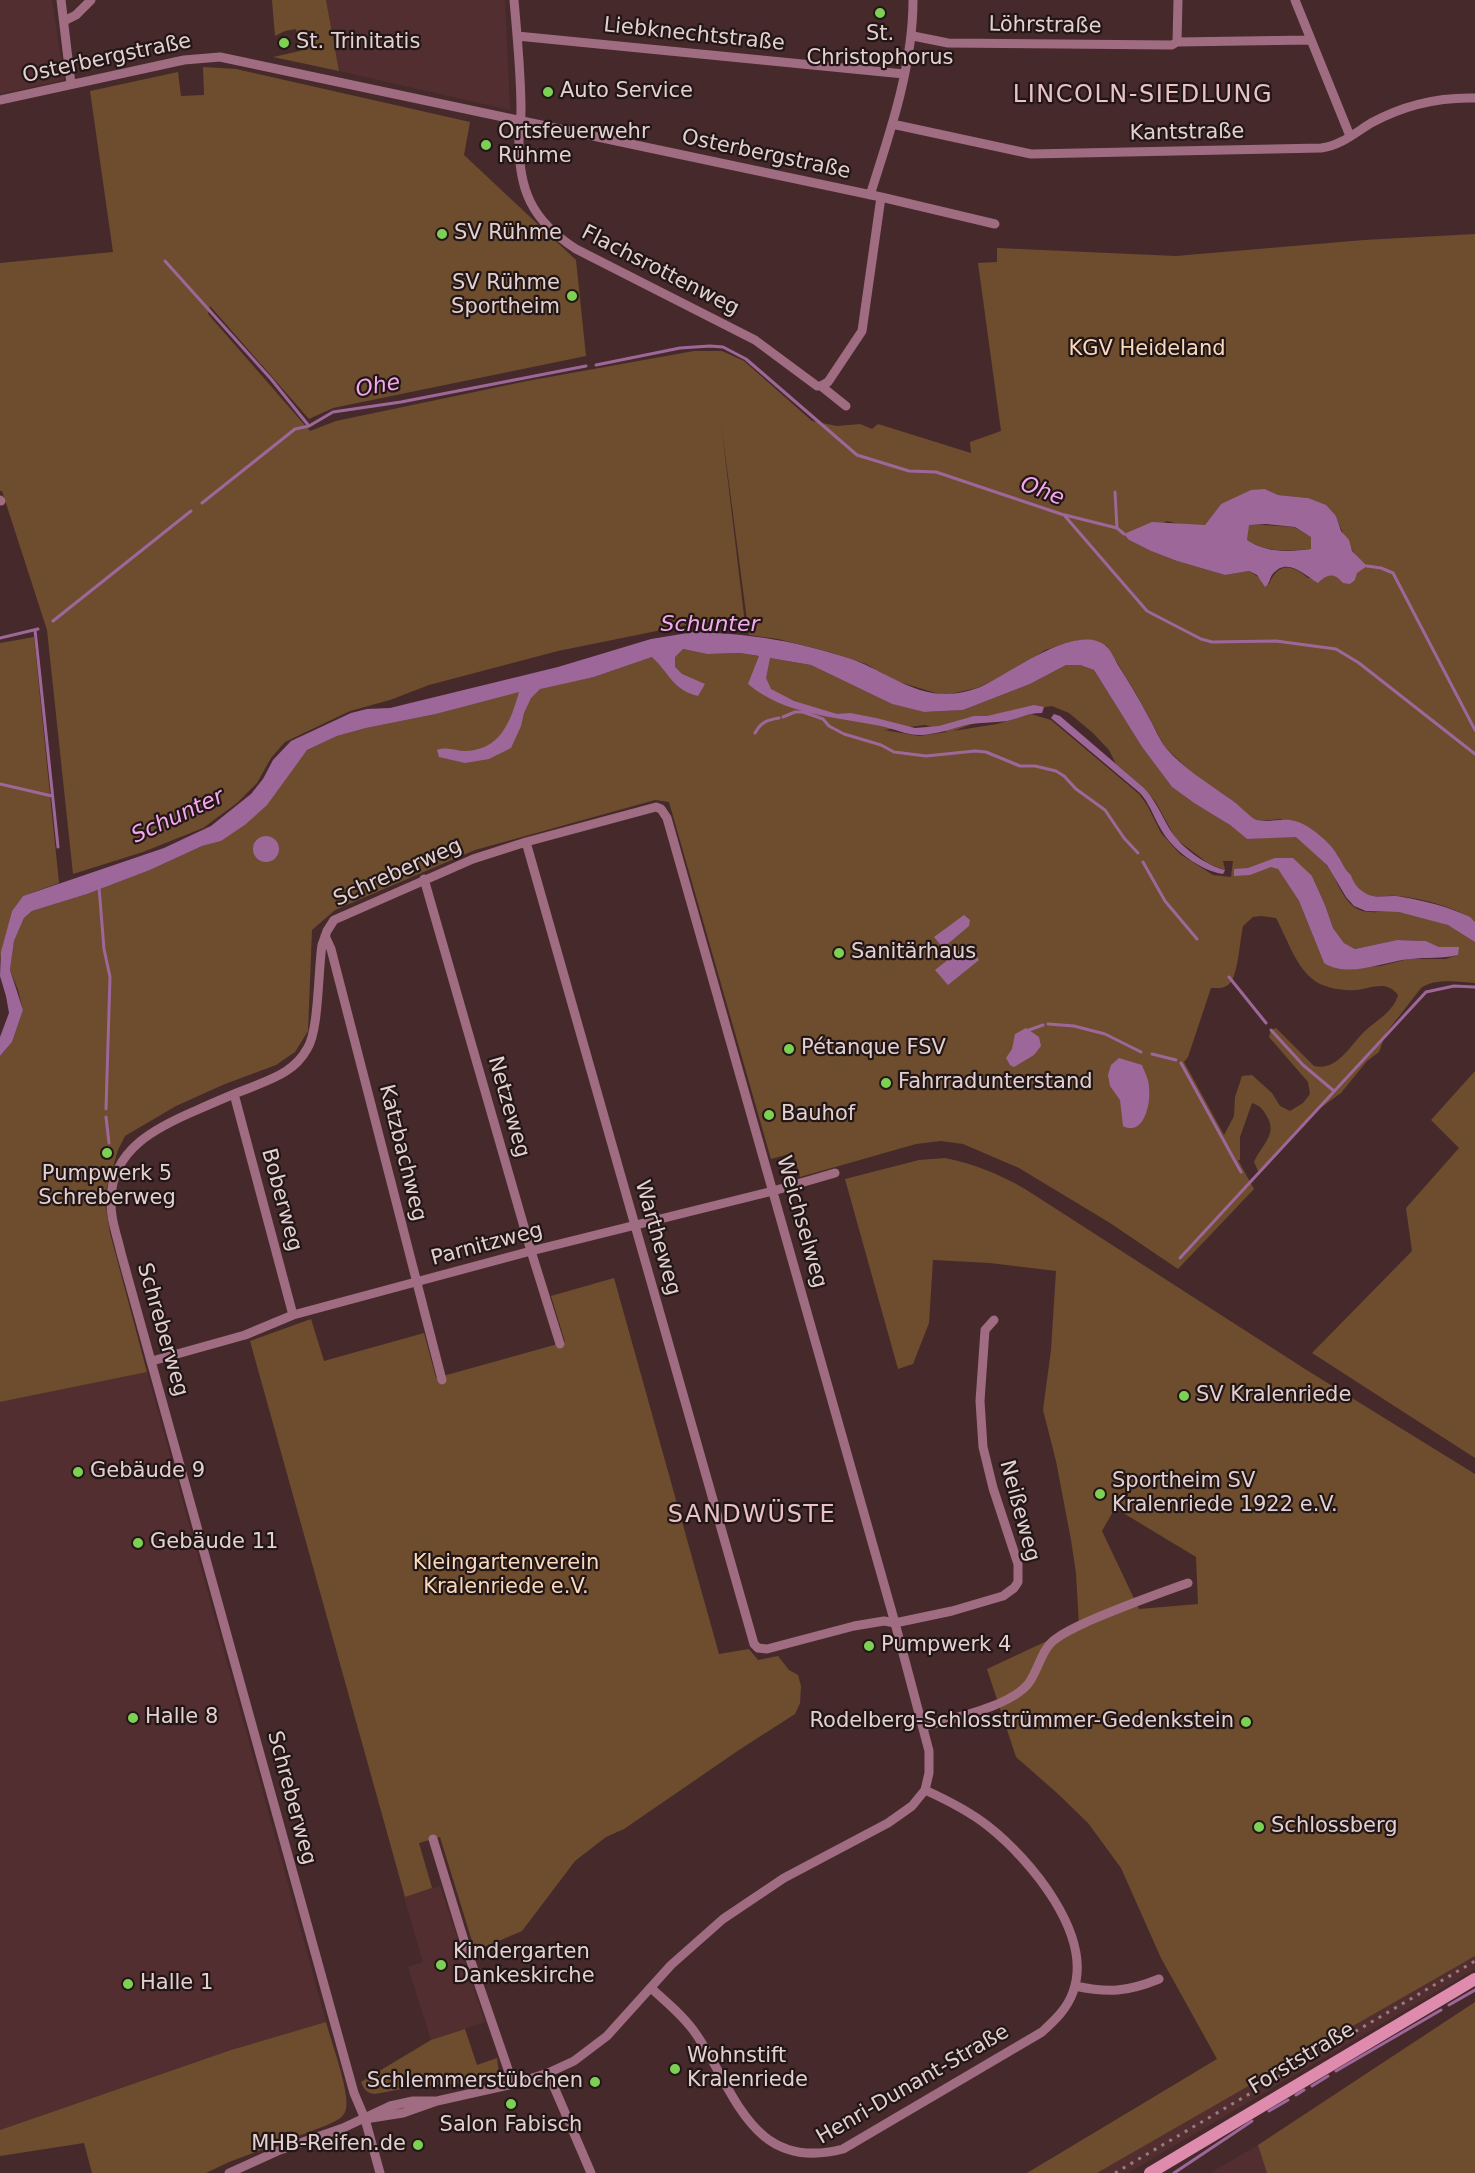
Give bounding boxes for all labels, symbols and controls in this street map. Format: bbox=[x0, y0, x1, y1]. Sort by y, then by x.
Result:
marker: St. Christophorus bbox=[873, 6, 887, 20]
street label: Löhrstraße bbox=[988, 12, 1102, 40]
street label: Liebknechtstraße bbox=[602, 13, 786, 57]
place label: St. Christophorus bbox=[807, 22, 953, 72]
street label: Osterbergstraße bbox=[20, 29, 194, 89]
place label: St. Trinitatis bbox=[296, 30, 420, 56]
marker: St. Trinitatis bbox=[277, 36, 291, 50]
place label: Auto Service bbox=[560, 79, 693, 105]
district label: LINCOLN-SIEDLUNG bbox=[1013, 82, 1273, 110]
marker: Auto Service bbox=[541, 85, 555, 99]
street label: Kantstraße bbox=[1129, 119, 1245, 147]
place label: Ortsfeuerwehr Rühme bbox=[498, 120, 650, 170]
street label: Osterbergstraße bbox=[679, 125, 853, 185]
marker: Ortsfeuerwehr Rühme bbox=[479, 138, 493, 152]
street label: Flachsrottenweg bbox=[577, 220, 743, 322]
place label: SV Rühme bbox=[454, 221, 562, 247]
marker: SV Rühme bbox=[435, 227, 449, 241]
place label: SV Rühme Sportheim bbox=[451, 271, 560, 321]
marker: SV Rühme Sportheim bbox=[565, 289, 579, 303]
park label: KGV Heideland bbox=[1068, 337, 1226, 363]
water label: Ohe bbox=[354, 370, 402, 404]
water label: Ohe bbox=[1016, 472, 1068, 512]
water label: Schunter bbox=[660, 612, 760, 638]
water label: Schunter bbox=[128, 784, 228, 850]
street label: Schreberweg bbox=[330, 834, 466, 912]
place label: Sanitärhaus bbox=[851, 940, 976, 966]
marker: Sanitärhaus bbox=[832, 946, 846, 960]
place label: Pétanque FSV bbox=[801, 1036, 946, 1062]
marker: Pétanque FSV bbox=[782, 1042, 796, 1056]
street label: Netzeweg bbox=[482, 1053, 534, 1161]
place label: Fahrradunterstand bbox=[898, 1070, 1093, 1096]
marker: Fahrradunterstand bbox=[879, 1076, 893, 1090]
street label: Katzbachweg bbox=[373, 1082, 431, 1224]
place label: Bauhof bbox=[781, 1102, 855, 1128]
marker: Bauhof bbox=[762, 1108, 776, 1122]
marker: Pumpwerk 5 Schreberweg bbox=[100, 1146, 114, 1160]
street label: Boberweg bbox=[255, 1146, 307, 1254]
street label: Weichselweg bbox=[770, 1153, 832, 1291]
place label: Pumpwerk 5 Schreberweg bbox=[38, 1162, 176, 1212]
street label: Wartheweg bbox=[629, 1177, 685, 1299]
street label: Parnitzweg bbox=[428, 1218, 546, 1272]
street label: Schreberweg bbox=[131, 1260, 193, 1400]
place label: SV Kralenriede bbox=[1196, 1383, 1351, 1409]
marker: SV Kralenriede bbox=[1177, 1389, 1191, 1403]
street label: Neißeweg bbox=[993, 1457, 1045, 1565]
place label: Gebäude 9 bbox=[90, 1459, 205, 1485]
marker: Gebäude 9 bbox=[71, 1465, 85, 1479]
place label: Sportheim SV Kralenriede 1922 e.V. bbox=[1112, 1469, 1338, 1519]
marker: Sportheim SV Kralenriede 1922 e.V. bbox=[1093, 1487, 1107, 1501]
district label: SANDWÜSTE bbox=[668, 1502, 836, 1530]
place label: Gebäude 11 bbox=[150, 1530, 278, 1556]
marker: Gebäude 11 bbox=[131, 1536, 145, 1550]
park label: Kleingartenverein Kralenriede e.V. bbox=[413, 1551, 599, 1601]
place label: Pumpwerk 4 bbox=[881, 1633, 1011, 1659]
marker: Pumpwerk 4 bbox=[862, 1639, 876, 1653]
place label: Halle 8 bbox=[145, 1705, 218, 1731]
place label: Rodelberg-Schlosstrümmer-Gedenkstein bbox=[809, 1709, 1234, 1735]
marker: Halle 8 bbox=[126, 1711, 140, 1725]
marker: Rodelberg-Schlosstrümmer-Gedenkstein bbox=[1239, 1715, 1253, 1729]
street label: Schreberweg bbox=[261, 1728, 321, 1868]
place label: Schlossberg bbox=[1271, 1814, 1398, 1840]
marker: Schlossberg bbox=[1252, 1820, 1266, 1834]
place label: Kindergarten Dankeskirche bbox=[453, 1940, 595, 1990]
marker: Kindergarten Dankeskirche bbox=[434, 1958, 448, 1972]
place label: Halle 1 bbox=[140, 1971, 213, 1997]
marker: Halle 1 bbox=[121, 1977, 135, 1991]
street label: Forststraße bbox=[1245, 2018, 1359, 2100]
street label: Henri-Dunant-Straße bbox=[812, 2020, 1014, 2150]
place label: Wohnstift Kralenriede bbox=[687, 2044, 808, 2094]
marker: Wohnstift Kralenriede bbox=[668, 2062, 682, 2076]
place label: Schlemmerstübchen bbox=[367, 2069, 583, 2095]
marker: Schlemmerstübchen bbox=[588, 2075, 602, 2089]
marker: Salon Fabisch bbox=[504, 2097, 518, 2111]
place label: Salon Fabisch bbox=[440, 2113, 582, 2139]
place label: MHB-Reifen.de bbox=[251, 2132, 406, 2158]
marker: MHB-Reifen.de bbox=[411, 2138, 425, 2152]

